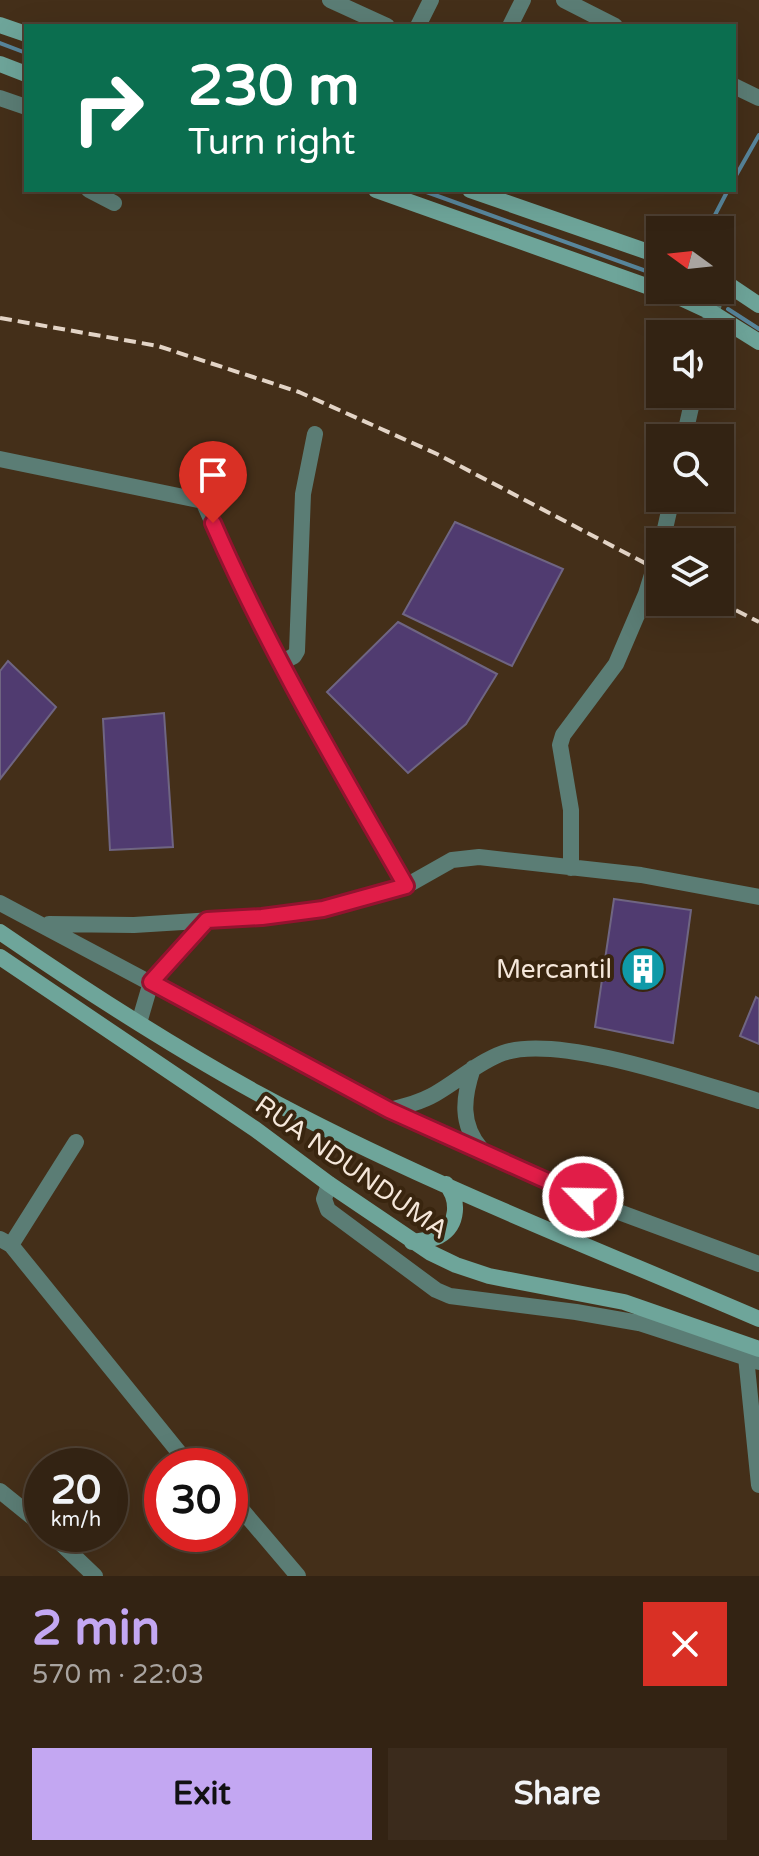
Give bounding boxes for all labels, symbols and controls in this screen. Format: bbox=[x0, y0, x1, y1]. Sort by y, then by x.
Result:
text: 230 m bbox=[188, 53, 359, 120]
icon: right bbox=[56, 56, 160, 160]
text: Turn right bbox=[188, 121, 355, 164]
north arrow bbox=[646, 216, 734, 304]
map controls bbox=[646, 216, 734, 616]
button: sound bbox=[646, 320, 734, 408]
button: search bbox=[646, 424, 734, 512]
pin bbox=[179, 441, 247, 523]
icon: arrive bbox=[191, 453, 235, 497]
button: layers bbox=[646, 528, 734, 616]
building icon: Mercantil bbox=[619, 945, 667, 993]
place label: Mercantil bbox=[496, 954, 612, 985]
street label: RUA NDUNDUMA bbox=[249, 1089, 454, 1246]
position arrow bbox=[541, 1155, 625, 1239]
speed limit sign: 30 bbox=[144, 1448, 248, 1552]
text: 20 bbox=[51, 1466, 101, 1514]
text: km/h bbox=[51, 1508, 101, 1532]
text: 2 min bbox=[32, 1600, 160, 1658]
button: close bbox=[643, 1602, 727, 1686]
text: 570 m · 22:03 bbox=[32, 1659, 204, 1690]
button: Exit bbox=[32, 1748, 372, 1840]
button: Share bbox=[388, 1748, 727, 1840]

